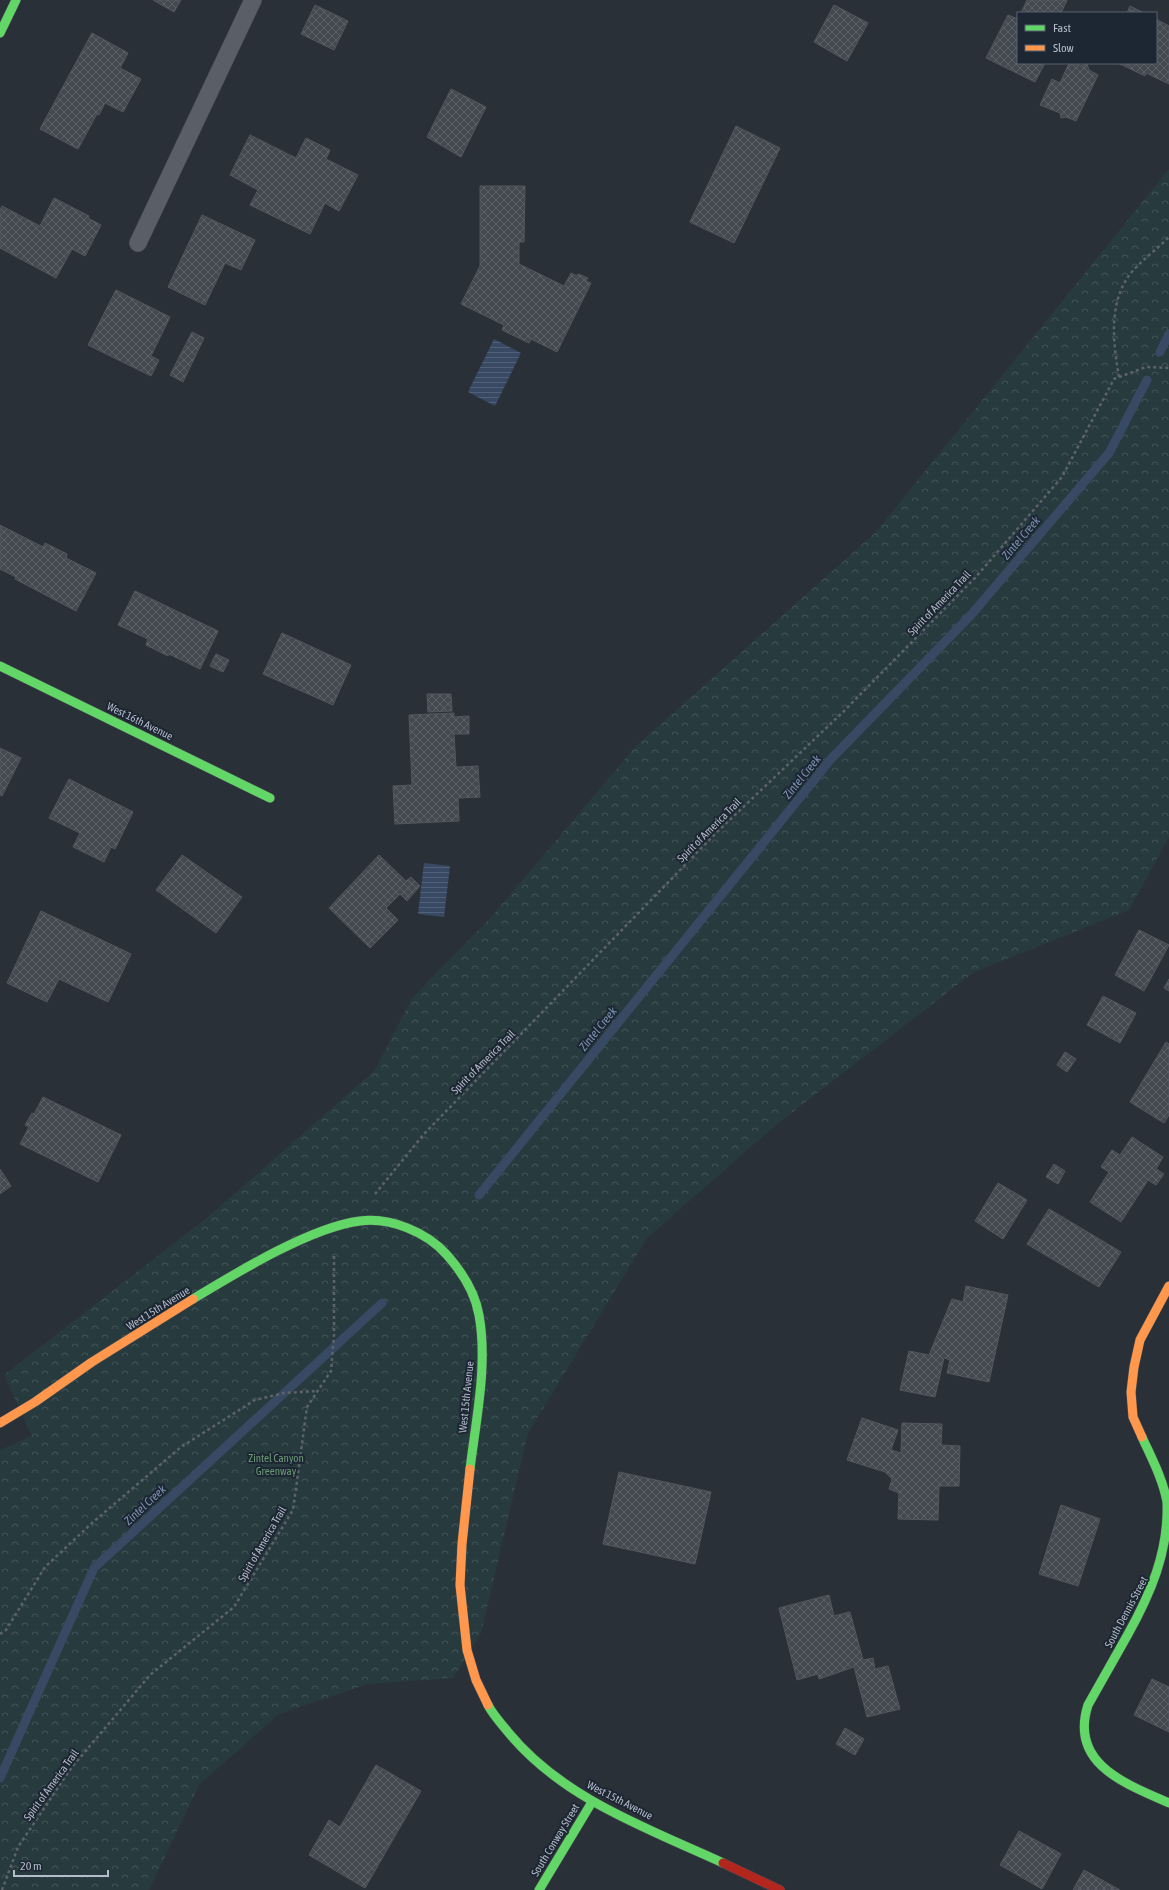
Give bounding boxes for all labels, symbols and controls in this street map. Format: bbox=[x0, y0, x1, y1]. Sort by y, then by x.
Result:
legend bbox=[1017, 12, 1157, 64]
text: Fast bbox=[1053, 21, 1071, 35]
text: Slow bbox=[1053, 41, 1074, 55]
water label: Zintel Creek bbox=[999, 513, 1044, 562]
street label: Spirit of America Trail bbox=[905, 568, 973, 638]
street label: West 16th Avenue bbox=[105, 700, 175, 742]
water label: Zintel Creek bbox=[780, 752, 824, 802]
street label: Spirit of America Trail bbox=[675, 796, 743, 864]
water label: Zintel Creek bbox=[576, 1004, 620, 1054]
street label: Spirit of America Trail bbox=[449, 1028, 517, 1096]
street label: West 15th Avenue bbox=[124, 1284, 192, 1332]
street label: West 15th Avenue bbox=[456, 1361, 476, 1433]
park label: Zintel Canyon Greenway bbox=[248, 1452, 304, 1477]
water label: Zintel Creek bbox=[121, 1482, 169, 1528]
street label: Spirit of America Trail bbox=[236, 1504, 288, 1584]
street label: South Dennis Street bbox=[1102, 1574, 1150, 1650]
street label: Spirit of America Trail bbox=[21, 1747, 81, 1823]
street label: West 15th Avenue bbox=[585, 1778, 655, 1822]
street label: South Conway Street bbox=[529, 1802, 581, 1878]
scale bar bbox=[14, 1852, 108, 1878]
text: 20 m bbox=[20, 1859, 42, 1873]

